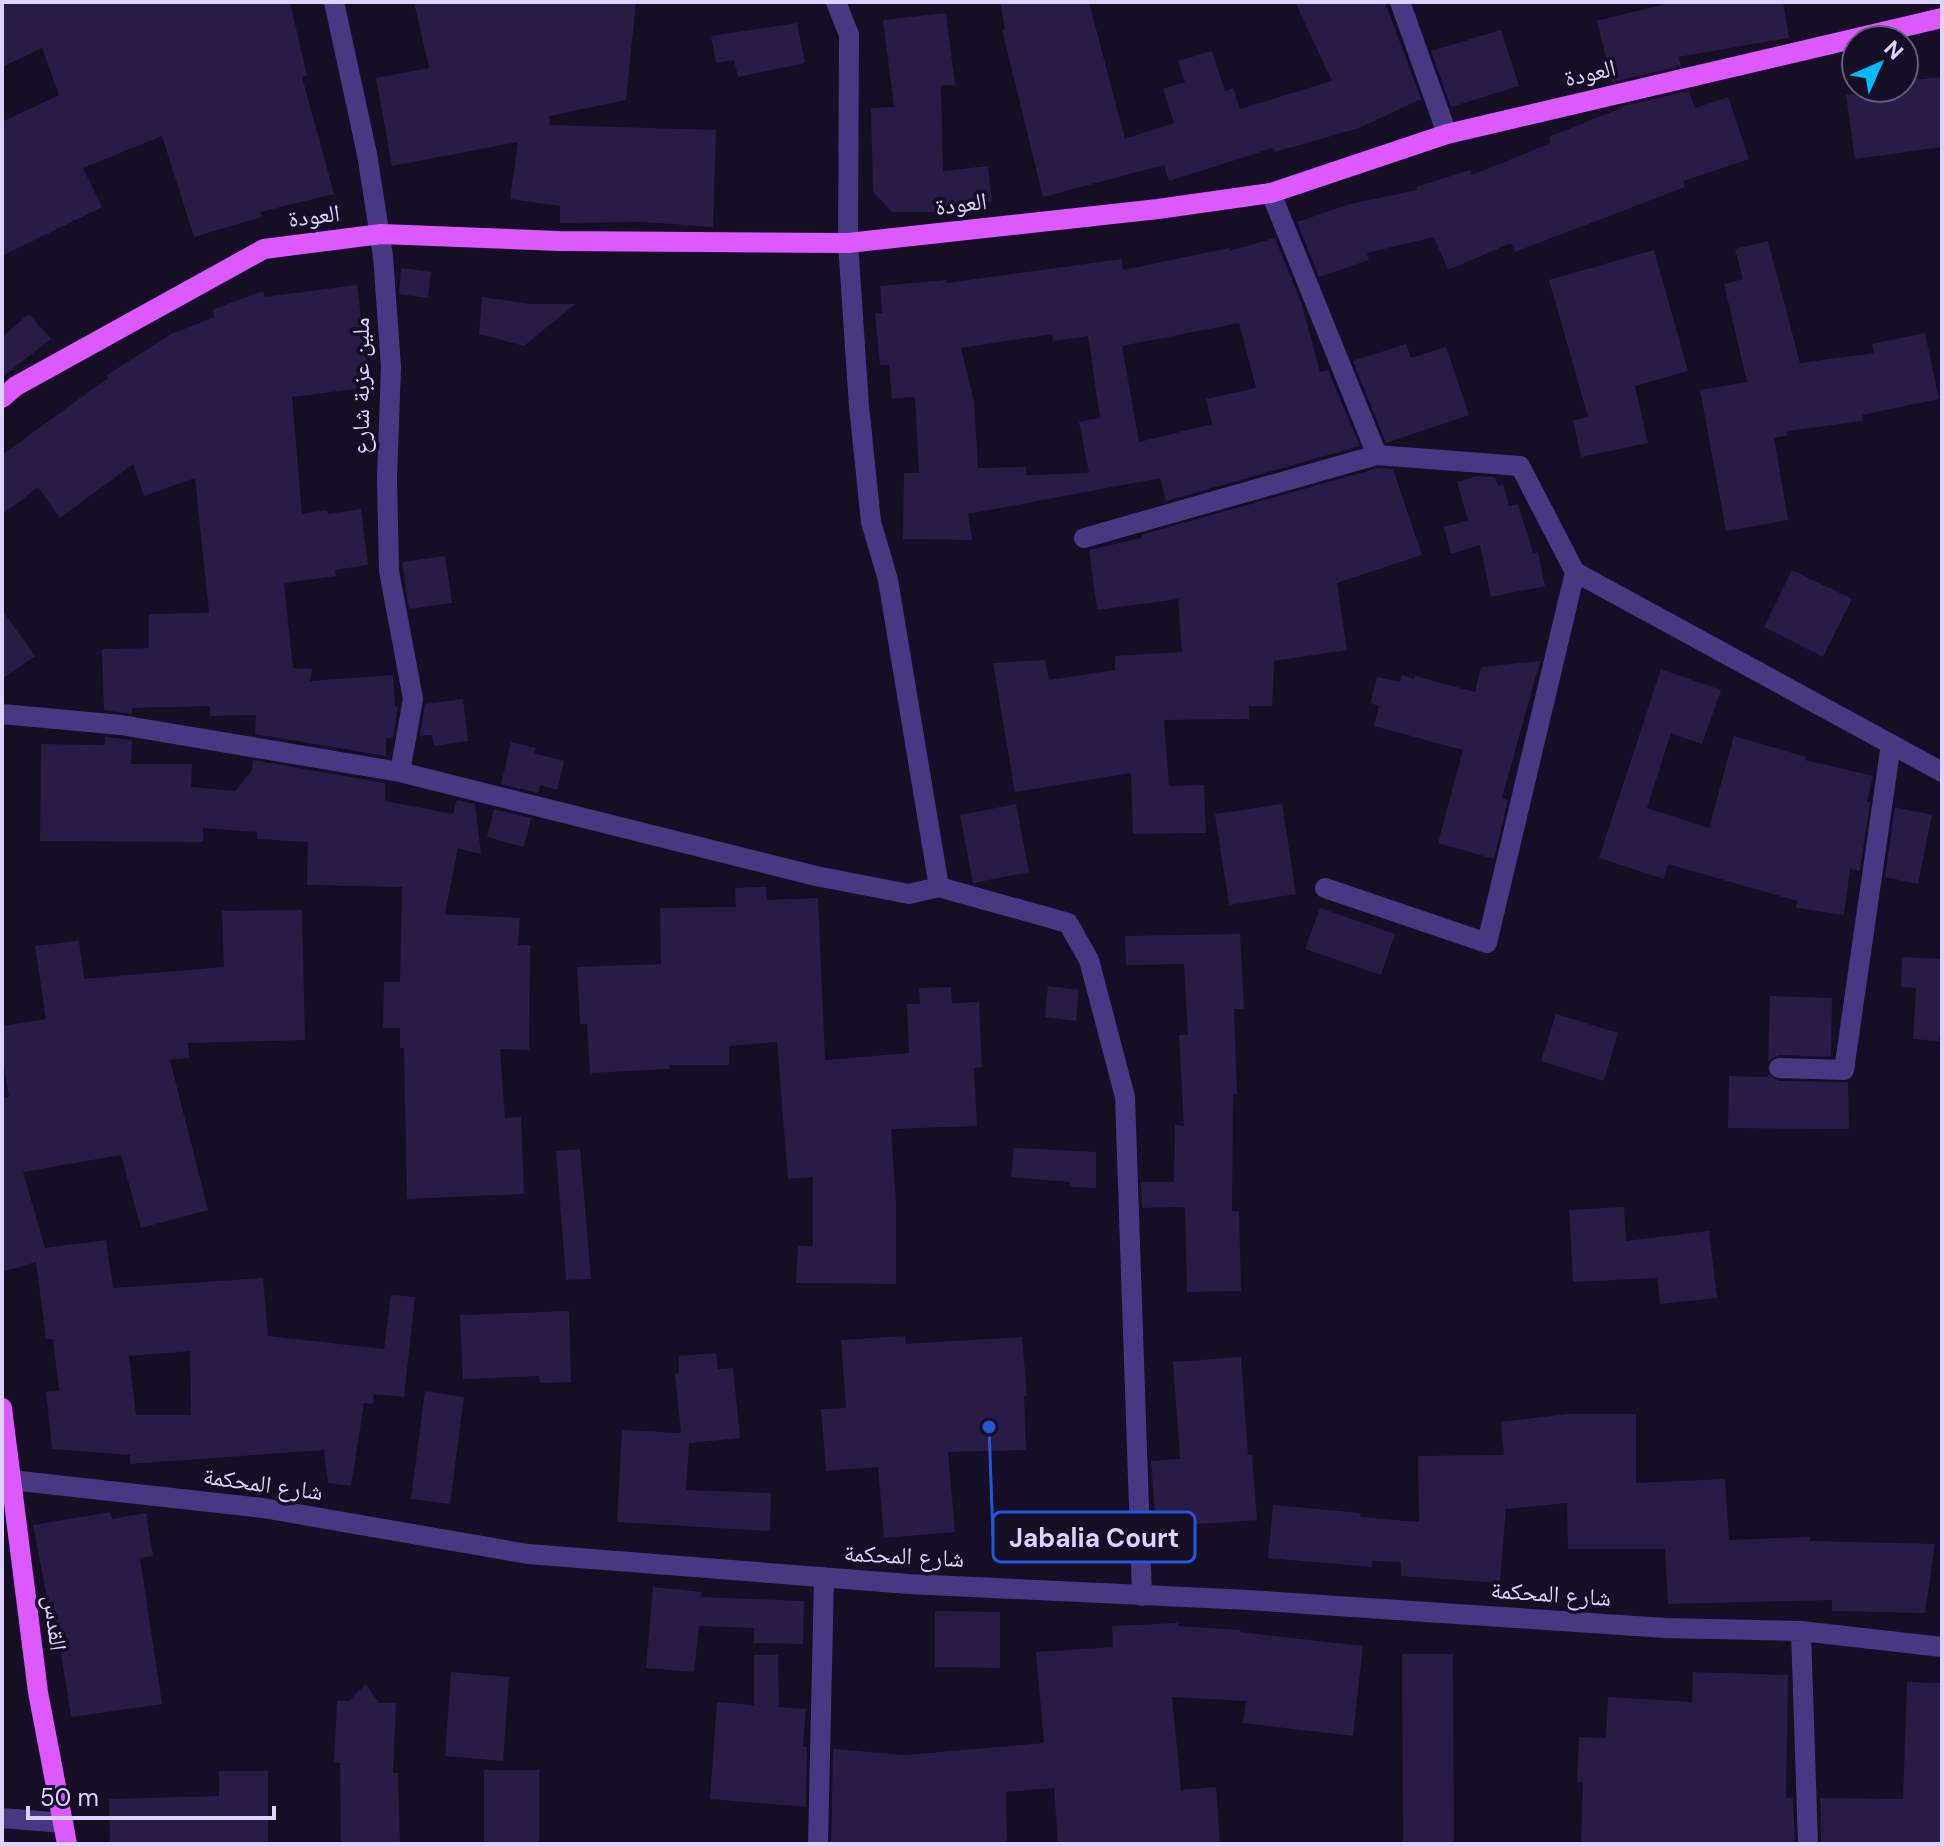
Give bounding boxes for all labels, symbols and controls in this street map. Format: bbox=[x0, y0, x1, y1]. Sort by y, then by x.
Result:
north arrow bbox=[1840, 24, 1920, 104]
text: N bbox=[1878, 34, 1910, 66]
street label: العودة bbox=[1561, 52, 1619, 93]
street label: العودة bbox=[933, 185, 988, 222]
street label: العودة bbox=[286, 197, 341, 234]
street label: ملين عزبة شارع bbox=[345, 317, 376, 455]
street label: شارع المحكمة bbox=[201, 1460, 325, 1507]
callout: Jabalia Court bbox=[993, 1512, 1195, 1562]
text: Jabalia Court bbox=[1009, 1521, 1179, 1555]
street label: شارع المحكمة bbox=[843, 1537, 965, 1574]
street label: شارع المحكمة bbox=[1490, 1574, 1612, 1613]
street label: القدس bbox=[37, 1593, 74, 1653]
scale bar bbox=[28, 1770, 274, 1820]
text: 50 m bbox=[40, 1782, 99, 1813]

